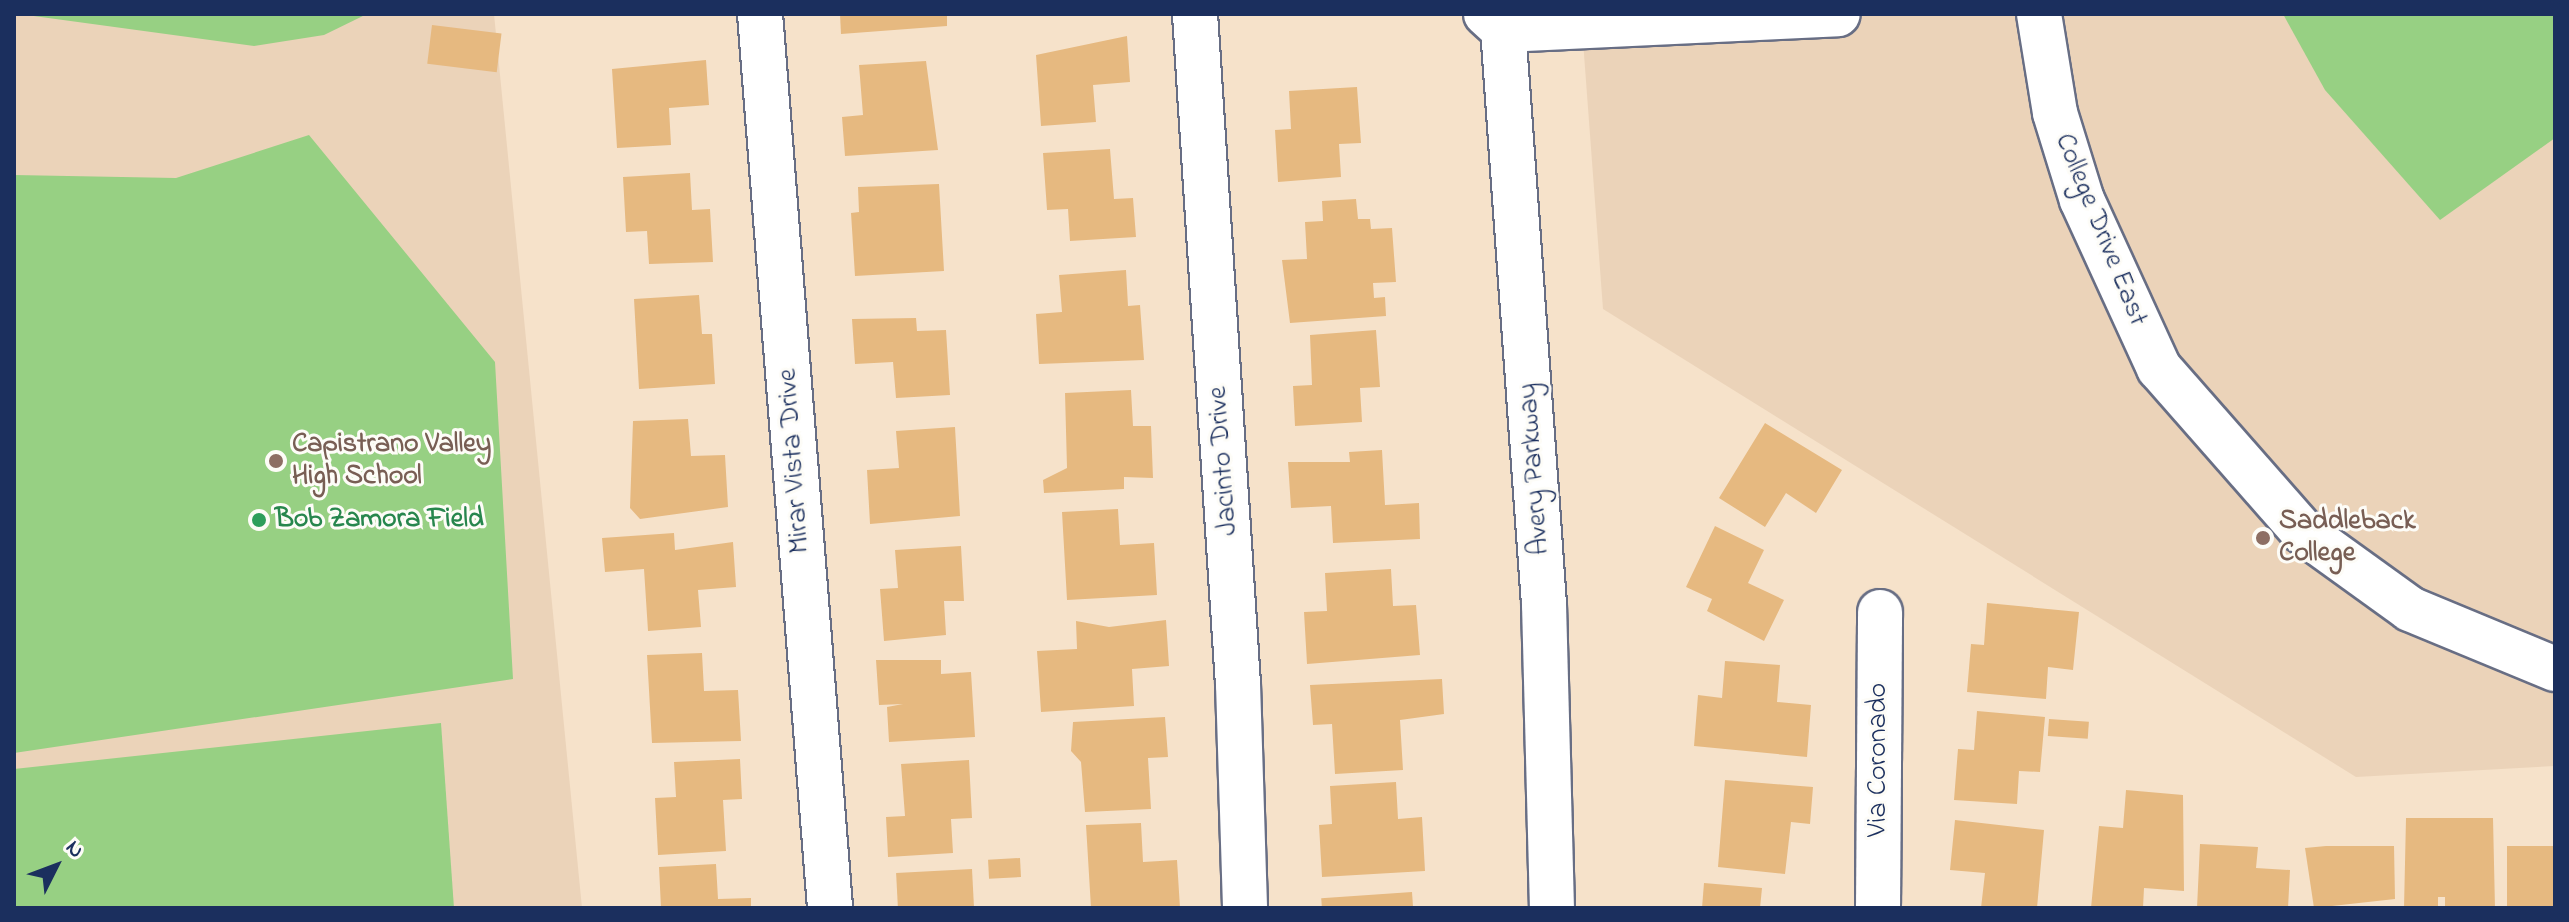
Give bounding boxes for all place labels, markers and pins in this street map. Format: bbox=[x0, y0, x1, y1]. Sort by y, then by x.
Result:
place label: Capistrano Valley High School bbox=[292, 428, 491, 494]
marker: Capistrano Valley High School bbox=[267, 452, 285, 470]
place label: Bob Zamora Field bbox=[275, 503, 484, 537]
place label: Saddleback College bbox=[2279, 505, 2415, 571]
marker: Bob Zamora Field bbox=[250, 511, 268, 529]
marker: Saddleback College bbox=[2254, 529, 2272, 547]

